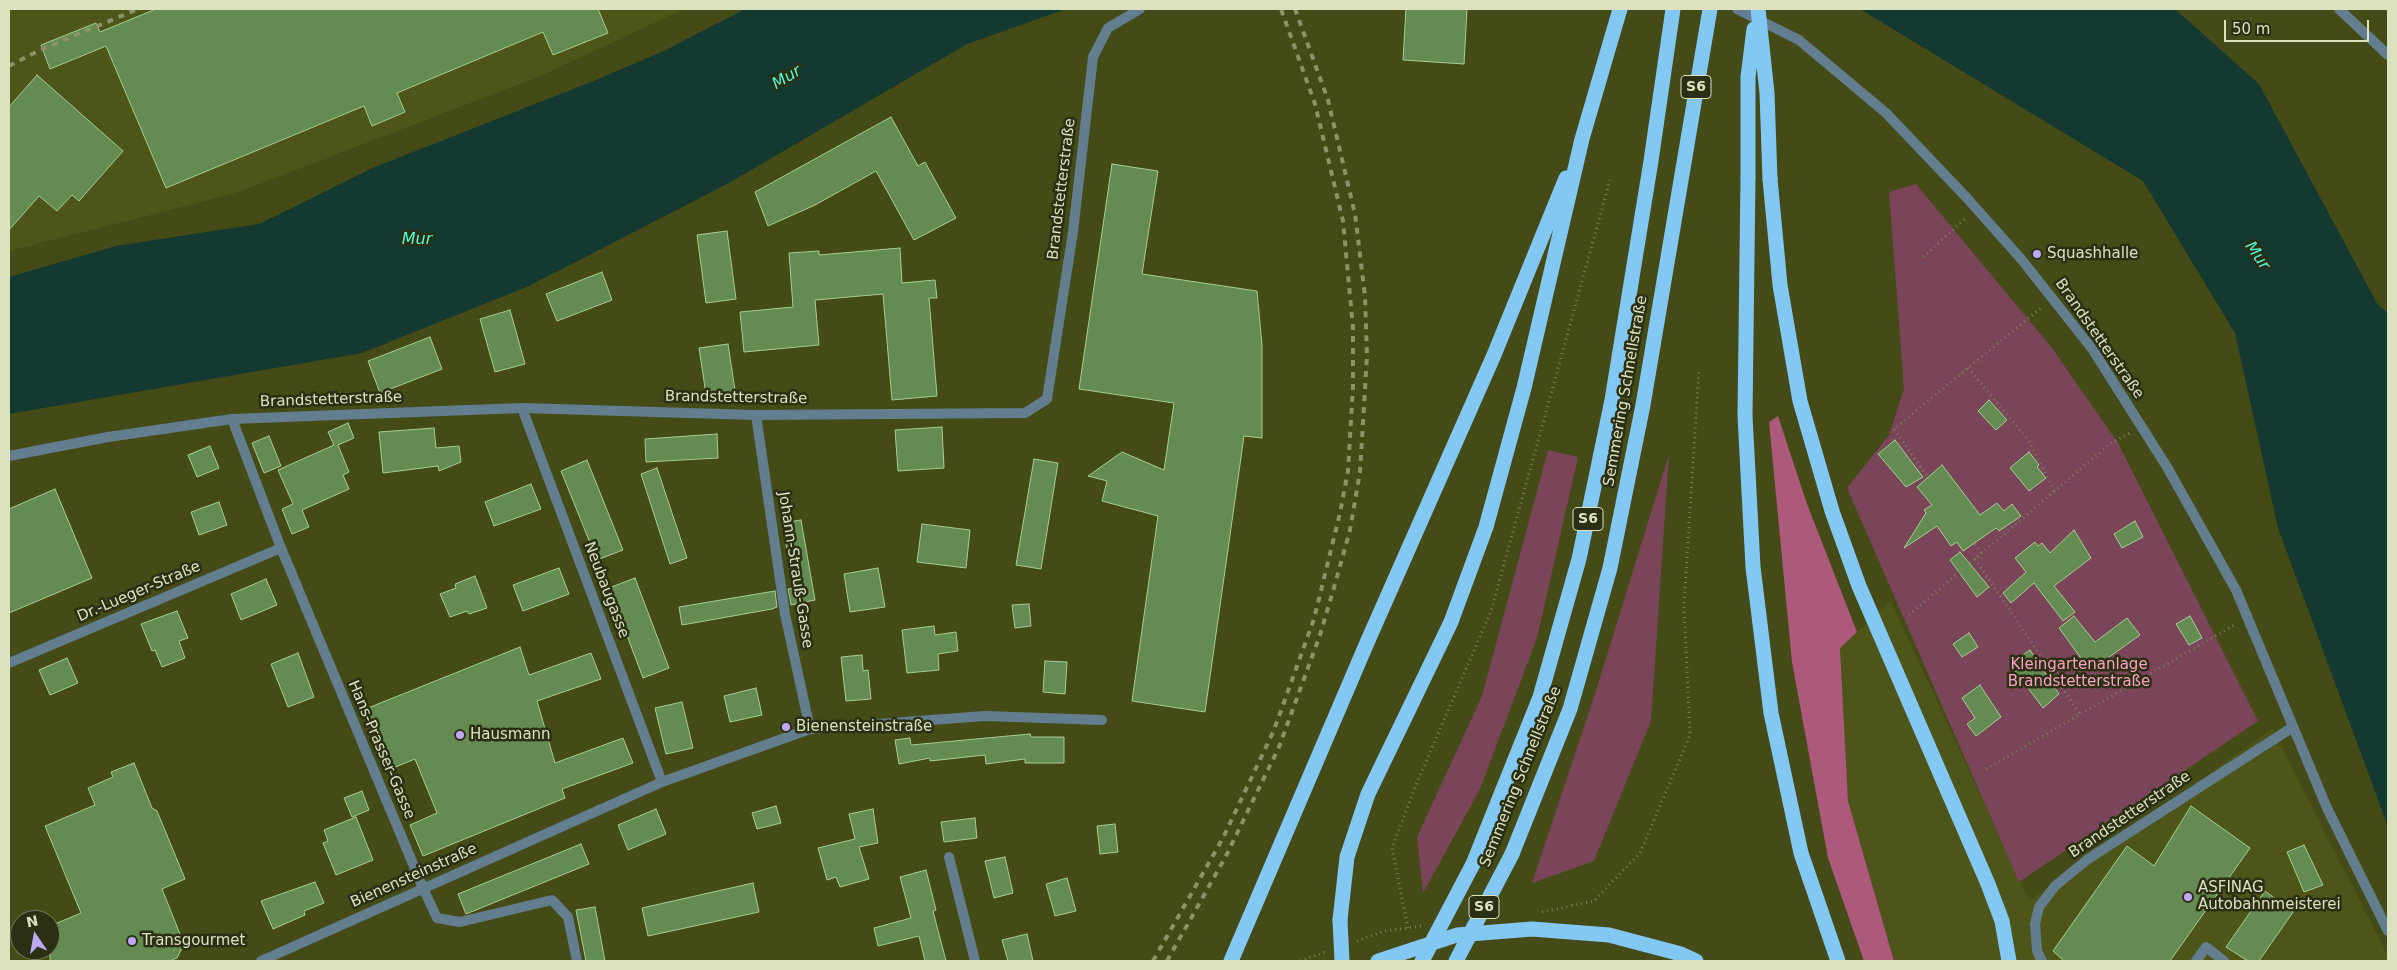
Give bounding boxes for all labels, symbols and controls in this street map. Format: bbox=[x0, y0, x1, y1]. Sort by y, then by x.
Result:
scale bar bbox=[2227, 10, 2372, 42]
text: 50 m bbox=[2232, 20, 2270, 38]
water label: Mur bbox=[769, 62, 805, 94]
road number: S6 bbox=[1681, 75, 1711, 98]
street label: Brandstetterstraße bbox=[1044, 117, 1080, 261]
water label: Mur bbox=[402, 230, 432, 250]
water label: Mur bbox=[2240, 238, 2274, 274]
place label: Squashhalle bbox=[2047, 245, 2138, 263]
marker: Squashhalle bbox=[2031, 248, 2043, 260]
street label: Brandstetterstraße bbox=[2051, 275, 2147, 403]
street label: Semmering Schnellstraße bbox=[1600, 294, 1652, 488]
street label: Brandstetterstraße bbox=[665, 388, 807, 408]
street label: Brandstetterstraße bbox=[259, 389, 403, 411]
street label: Johann-Strauß-Gasse bbox=[774, 490, 816, 650]
road number: S6 bbox=[1573, 508, 1603, 530]
street label: Neubaugasse bbox=[579, 539, 633, 641]
street label: Dr.-Lueger-Straße bbox=[75, 558, 203, 626]
park label: Kleingartenanlage Brandstetterstraße bbox=[2008, 656, 2150, 691]
street label: Hans-Prasser-Gasse bbox=[344, 678, 418, 822]
street label: Semmering Schnellstraße bbox=[1476, 684, 1566, 870]
place label: Bienensteinstraße bbox=[796, 718, 932, 736]
marker: Bienensteinstraße bbox=[780, 721, 792, 733]
place label: Hausmann bbox=[470, 726, 551, 744]
marker: Hausmann bbox=[454, 729, 466, 741]
street label: Brandstetterstraße bbox=[2066, 768, 2194, 862]
street label: Bienensteinstraße bbox=[348, 840, 480, 912]
place label: ASFINAG Autobahnmeisterei bbox=[2198, 879, 2341, 914]
marker: ASFINAG Autobahnmeisterei bbox=[2182, 891, 2194, 903]
road number: S6 bbox=[1469, 896, 1499, 919]
north arrow bbox=[10, 910, 60, 960]
text: N bbox=[25, 912, 39, 930]
place label: Transgourmet bbox=[142, 932, 245, 950]
marker: Transgourmet bbox=[126, 935, 138, 947]

